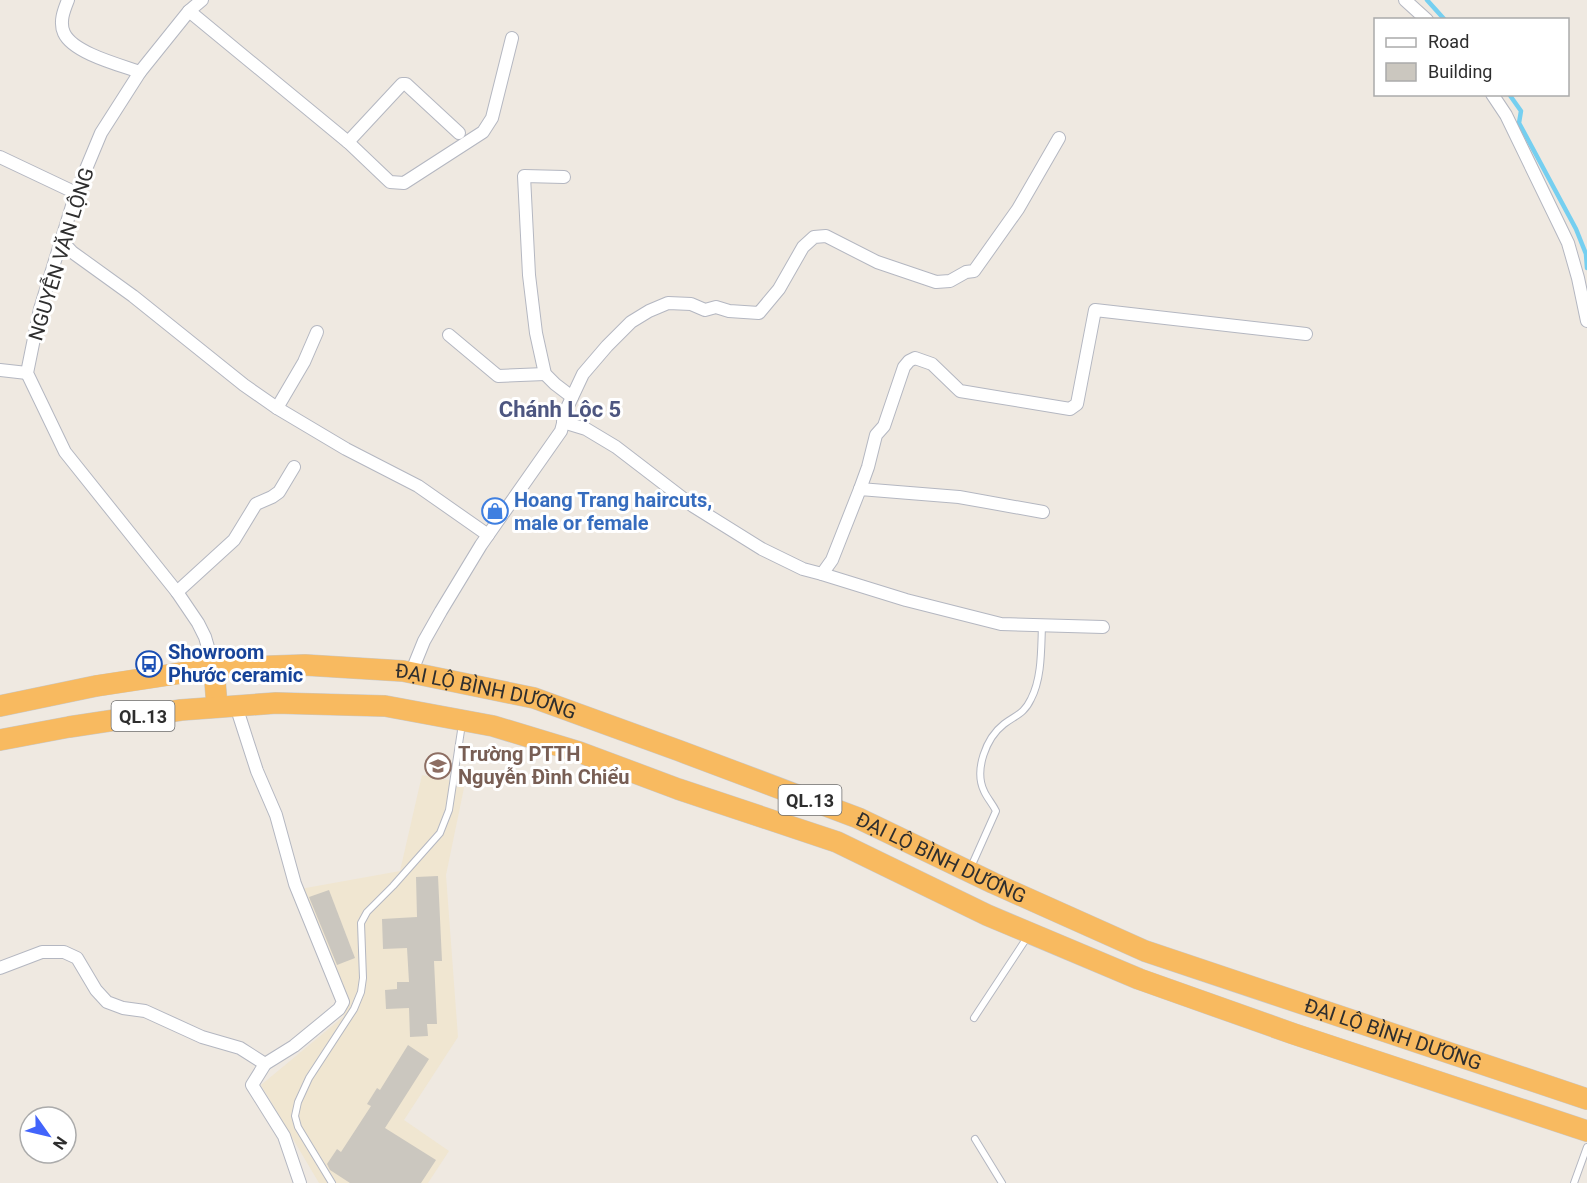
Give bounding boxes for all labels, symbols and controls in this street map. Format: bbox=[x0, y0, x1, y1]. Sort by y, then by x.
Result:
legend bbox=[1374, 18, 1569, 96]
text: Road bbox=[1428, 31, 1469, 52]
text: Building bbox=[1428, 61, 1492, 82]
street label: NGUYỄN VĂN LỘNG bbox=[22, 164, 99, 343]
district label: Chánh Lộc 5 bbox=[499, 397, 621, 422]
place label: Hoang Trang haircuts, male or female bbox=[514, 488, 712, 535]
shop icon: Hoang Trang haircuts, male or female bbox=[480, 496, 510, 526]
place label: Showroom Phước ceramic bbox=[168, 640, 303, 687]
bus stop icon: Showroom Phước ceramic bbox=[134, 649, 164, 679]
street label: ĐẠI LỘ BÌNH DƯƠNG bbox=[395, 659, 580, 724]
road number: QL.13 bbox=[112, 701, 174, 731]
place label: Trường PTTH Nguyễn Đình Chiểu bbox=[458, 742, 629, 789]
school or university icon: Trường PTTH Nguyễn Đình Chiểu bbox=[423, 751, 453, 781]
road number: QL.13 bbox=[778, 785, 842, 815]
street label: ĐẠI LỘ BÌNH DƯƠNG bbox=[852, 807, 1030, 908]
street label: ĐẠI LỘ BÌNH DƯƠNG bbox=[1301, 993, 1485, 1075]
north arrow bbox=[18, 1105, 78, 1165]
text: N bbox=[49, 1133, 71, 1153]

